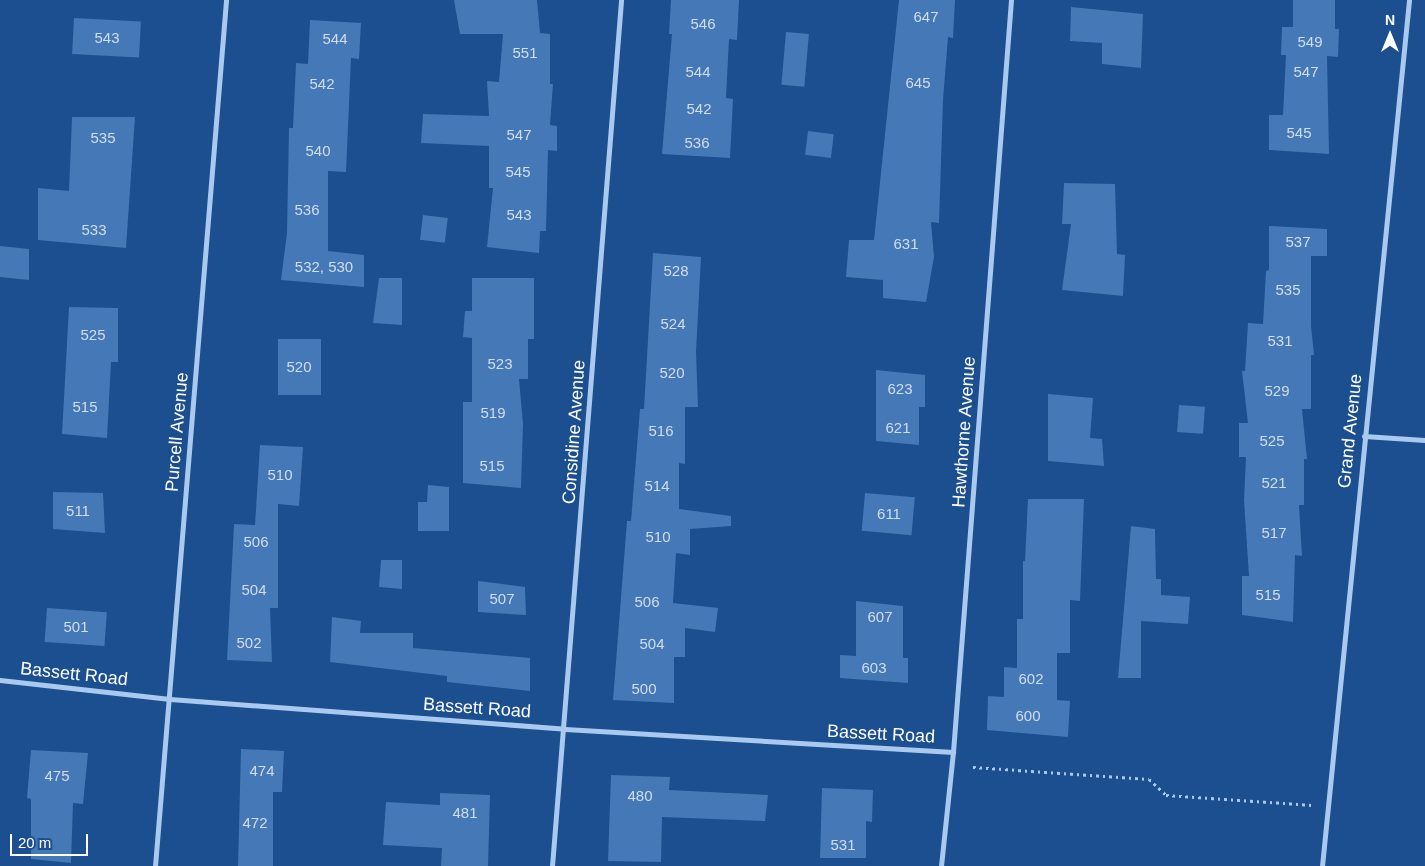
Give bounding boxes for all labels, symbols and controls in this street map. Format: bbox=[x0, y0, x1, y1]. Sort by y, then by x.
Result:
house number: 647 bbox=[913, 8, 939, 26]
north arrow bbox=[1365, 10, 1415, 60]
text: N bbox=[1385, 12, 1395, 28]
house number: 546 bbox=[690, 15, 716, 33]
house number: 543 bbox=[94, 29, 120, 47]
house number: 544 bbox=[322, 30, 348, 48]
house number: 549 bbox=[1297, 33, 1323, 51]
house number: 551 bbox=[512, 44, 538, 62]
house number: 544 bbox=[685, 63, 711, 81]
house number: 547 bbox=[1293, 63, 1319, 81]
house number: 645 bbox=[905, 74, 931, 92]
house number: 542 bbox=[309, 75, 335, 93]
house number: 542 bbox=[686, 100, 712, 118]
house number: 545 bbox=[1286, 124, 1312, 142]
house number: 547 bbox=[506, 126, 532, 144]
house number: 535 bbox=[90, 129, 116, 147]
house number: 536 bbox=[684, 134, 710, 152]
house number: 540 bbox=[305, 142, 331, 160]
house number: 545 bbox=[505, 163, 531, 181]
house number: 536 bbox=[294, 201, 320, 219]
house number: 543 bbox=[506, 206, 532, 224]
house number: 533 bbox=[81, 221, 107, 239]
house number: 537 bbox=[1285, 233, 1311, 251]
house number: 631 bbox=[893, 235, 919, 253]
house number: 532, 530 bbox=[295, 258, 353, 276]
house number: 528 bbox=[663, 262, 689, 280]
house number: 535 bbox=[1275, 281, 1301, 299]
house number: 524 bbox=[660, 315, 686, 333]
house number: 525 bbox=[80, 326, 106, 344]
house number: 531 bbox=[1267, 332, 1293, 350]
house number: 523 bbox=[487, 355, 513, 373]
street label: Hawthorne Avenue bbox=[948, 355, 980, 509]
house number: 520 bbox=[286, 358, 312, 376]
street label: Considine Avenue bbox=[558, 359, 590, 505]
house number: 520 bbox=[659, 364, 685, 382]
street label: Purcell Avenue bbox=[161, 371, 193, 493]
street label: Grand Avenue bbox=[1333, 372, 1367, 490]
house number: 623 bbox=[887, 380, 913, 398]
house number: 529 bbox=[1264, 382, 1290, 400]
house number: 515 bbox=[72, 398, 98, 416]
house number: 519 bbox=[480, 404, 506, 422]
house number: 621 bbox=[885, 419, 911, 437]
house number: 516 bbox=[648, 422, 674, 440]
house number: 525 bbox=[1259, 432, 1285, 450]
house number: 515 bbox=[479, 457, 505, 475]
house number: 510 bbox=[267, 466, 293, 484]
house number: 521 bbox=[1261, 474, 1287, 492]
house number: 514 bbox=[644, 477, 670, 495]
house number: 511 bbox=[66, 502, 90, 520]
house number: 611 bbox=[877, 505, 901, 523]
house number: 517 bbox=[1261, 524, 1287, 542]
house number: 510 bbox=[645, 528, 671, 546]
house number: 506 bbox=[243, 533, 269, 551]
house number: 504 bbox=[241, 581, 267, 599]
house number: 515 bbox=[1255, 586, 1281, 604]
house number: 507 bbox=[489, 590, 515, 608]
house number: 506 bbox=[634, 593, 660, 611]
house number: 607 bbox=[867, 608, 893, 626]
house number: 501 bbox=[63, 618, 89, 636]
house number: 502 bbox=[236, 634, 262, 652]
house number: 504 bbox=[639, 635, 665, 653]
street label: Bassett Road bbox=[19, 658, 129, 690]
house number: 603 bbox=[861, 659, 887, 677]
house number: 602 bbox=[1018, 670, 1044, 688]
house number: 500 bbox=[631, 680, 657, 698]
street label: Bassett Road bbox=[422, 693, 532, 723]
house number: 600 bbox=[1015, 707, 1041, 725]
street label: Bassett Road bbox=[826, 720, 936, 748]
house number: 474 bbox=[249, 762, 275, 780]
house number: 475 bbox=[44, 767, 70, 785]
house number: 480 bbox=[627, 787, 653, 805]
house number: 481 bbox=[452, 804, 478, 822]
house number: 472 bbox=[242, 814, 268, 832]
scale bar bbox=[12, 824, 90, 856]
text: 20 m bbox=[18, 834, 51, 851]
house number: 531 bbox=[830, 836, 856, 854]

